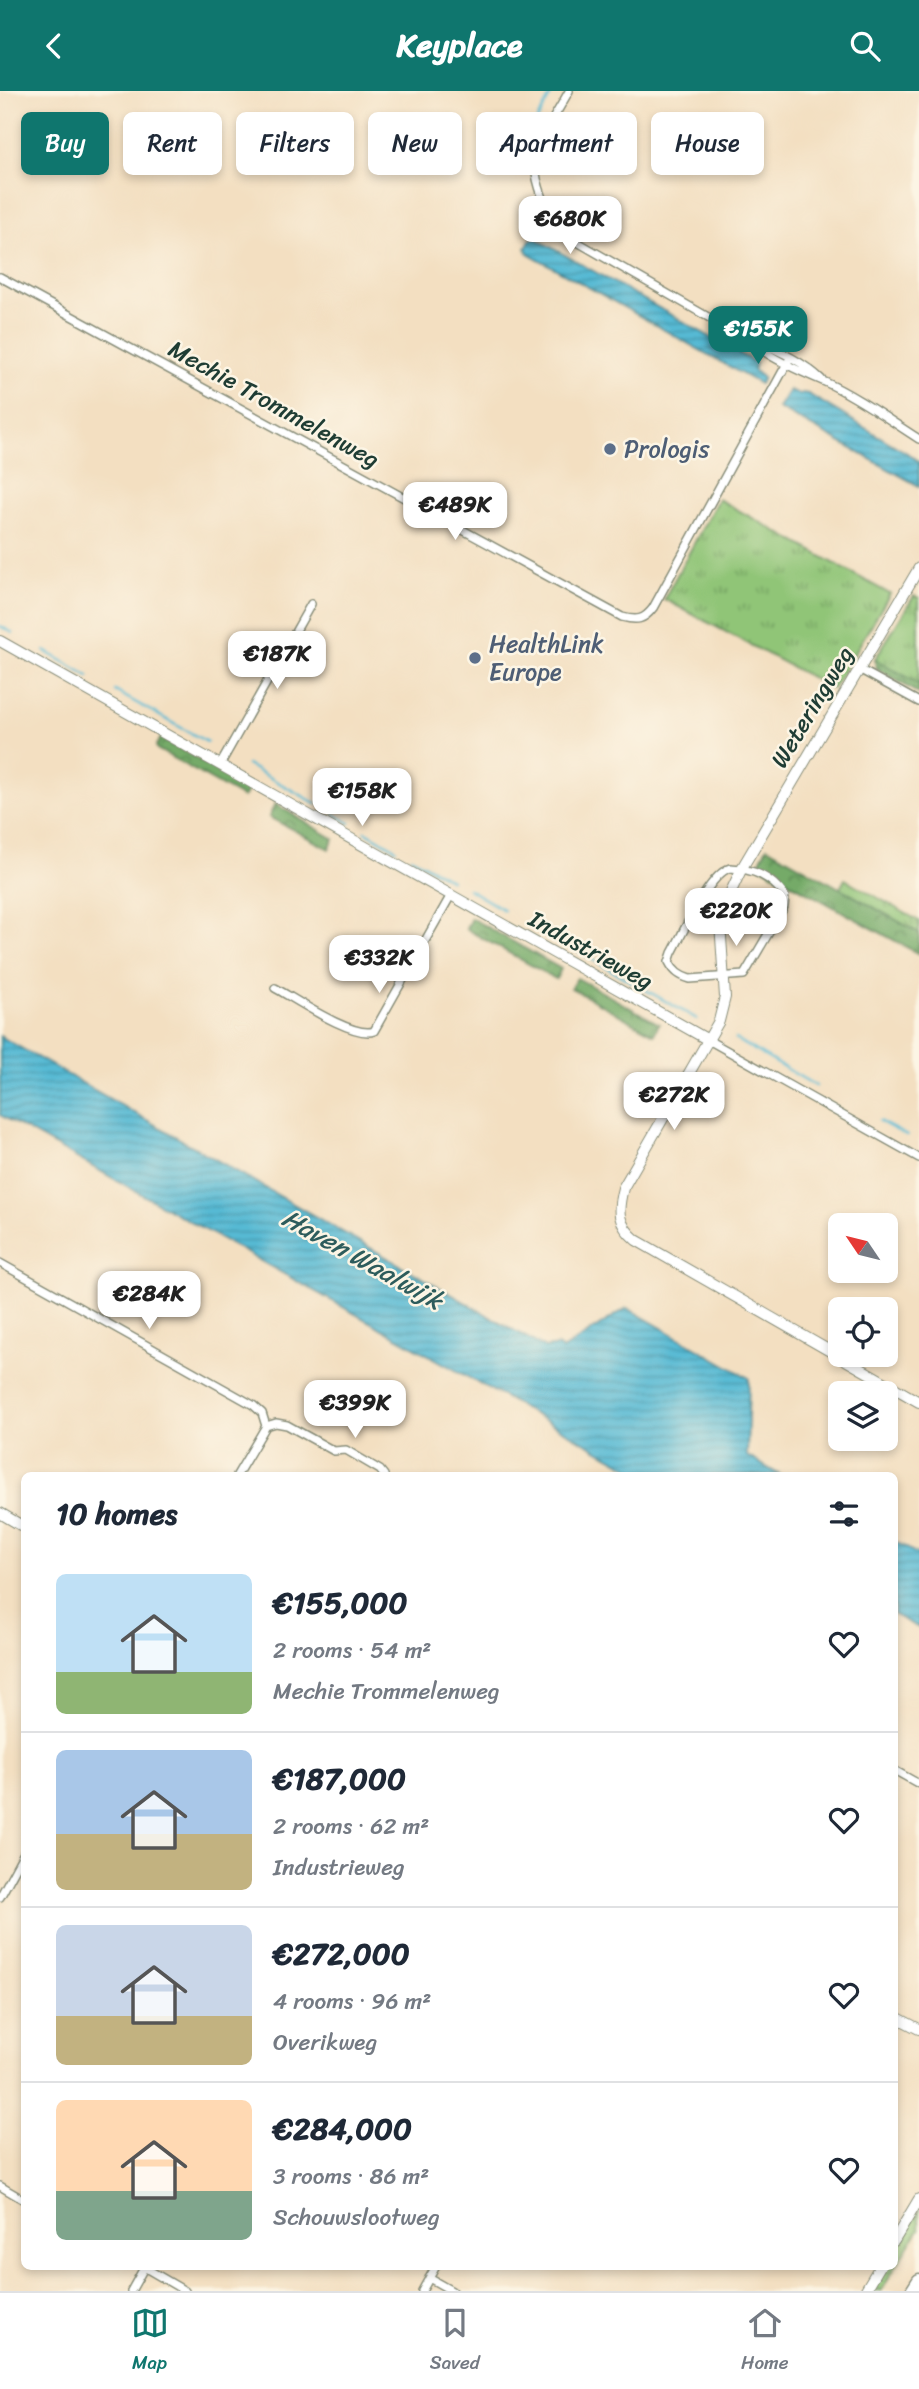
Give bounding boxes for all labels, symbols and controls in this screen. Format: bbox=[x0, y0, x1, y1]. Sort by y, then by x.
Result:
text: Keyplace bbox=[397, 17, 522, 74]
icon: back bbox=[35, 27, 73, 65]
icon: search bbox=[846, 27, 884, 65]
chip: Buy bbox=[21, 112, 109, 175]
chip: Rent bbox=[123, 112, 222, 175]
chip: Filters bbox=[236, 112, 354, 175]
chip: New bbox=[368, 112, 462, 175]
chip: Apartment bbox=[476, 112, 637, 175]
chip: House bbox=[651, 112, 764, 175]
pin: €680K bbox=[521, 197, 619, 256]
text: €680K bbox=[535, 198, 605, 239]
pin: €155K bbox=[709, 307, 807, 366]
text: €155K bbox=[724, 308, 792, 349]
street label: Mechie Trommelenweg bbox=[160, 328, 388, 480]
place label: Prologis bbox=[624, 428, 710, 470]
marker: Prologis bbox=[602, 441, 618, 457]
pin: €489K bbox=[406, 483, 504, 542]
text: €489K bbox=[419, 484, 491, 525]
place label: HealthLink Europe bbox=[489, 623, 604, 693]
pin: €187K bbox=[228, 631, 326, 691]
text: €187K bbox=[244, 633, 310, 674]
street label: Weteringweg bbox=[759, 638, 865, 776]
marker: HealthLink Europe bbox=[467, 650, 483, 666]
pin: €158K bbox=[313, 769, 411, 828]
text: €158K bbox=[328, 770, 396, 811]
pin: €220K bbox=[687, 889, 785, 948]
text: €220K bbox=[701, 890, 771, 931]
street label: Industrieweg bbox=[520, 898, 661, 1002]
pin: €332K bbox=[330, 935, 428, 995]
text: €332K bbox=[345, 937, 413, 978]
pin: €272K bbox=[625, 1073, 723, 1132]
text: €272K bbox=[640, 1074, 708, 1115]
water label: Haven Waalwijk bbox=[274, 1195, 454, 1324]
north arrow bbox=[828, 1213, 898, 1283]
map controls bbox=[828, 1213, 898, 1451]
pin: €284K bbox=[100, 1271, 198, 1331]
text: €284K bbox=[114, 1273, 184, 1314]
button: locate bbox=[828, 1297, 898, 1367]
pin: €399K bbox=[306, 1381, 404, 1440]
button: layers bbox=[828, 1381, 898, 1451]
text: €399K bbox=[320, 1382, 390, 1423]
text: 10 homes bbox=[56, 1487, 177, 1541]
icon: filters bbox=[825, 1495, 863, 1533]
text: €155,000 bbox=[273, 1576, 407, 1630]
icon: home bbox=[112, 1602, 196, 1686]
icon: heart bbox=[825, 1625, 863, 1663]
text: 2 rooms · 54 m² bbox=[273, 1630, 431, 1671]
text: Mechie Trommelenweg bbox=[273, 1671, 500, 1712]
text: €187,000 bbox=[273, 1752, 406, 1806]
icon: home bbox=[112, 1778, 196, 1862]
icon: heart bbox=[825, 1801, 863, 1839]
text: 2 rooms · 62 m² bbox=[273, 1806, 429, 1847]
text: Industrieweg bbox=[273, 1847, 405, 1888]
text: €272,000 bbox=[273, 1927, 410, 1981]
icon: home bbox=[112, 1953, 196, 2037]
icon: heart bbox=[825, 1976, 863, 2014]
text: 4 rooms · 96 m² bbox=[273, 1981, 431, 2022]
text: Overikweg bbox=[273, 2022, 377, 2063]
text: €284,000 bbox=[273, 2102, 412, 2156]
icon: home bbox=[112, 2128, 196, 2212]
icon: heart bbox=[825, 2151, 863, 2189]
text: 3 rooms · 86 m² bbox=[273, 2156, 429, 2197]
text: Schouwslootweg bbox=[273, 2197, 440, 2238]
tab: Map bbox=[131, 2304, 169, 2379]
tab: Saved bbox=[430, 2304, 480, 2379]
tab: Home bbox=[741, 2304, 788, 2379]

